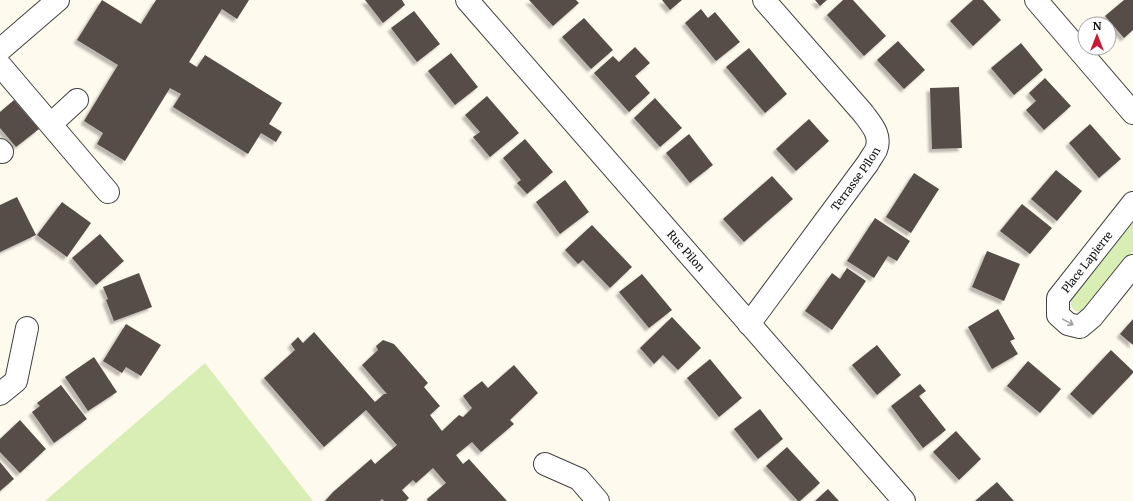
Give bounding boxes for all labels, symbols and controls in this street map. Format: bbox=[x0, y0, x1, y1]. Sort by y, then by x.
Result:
north arrow bbox=[1077, 16, 1117, 56]
text: N bbox=[1093, 19, 1102, 33]
street label: Terrasse Pilon bbox=[828, 144, 884, 214]
street label: Rue Pilon bbox=[664, 227, 708, 275]
street label: Place Lapierre bbox=[1059, 228, 1116, 296]
one-way arrow bbox=[1062, 319, 1074, 327]

